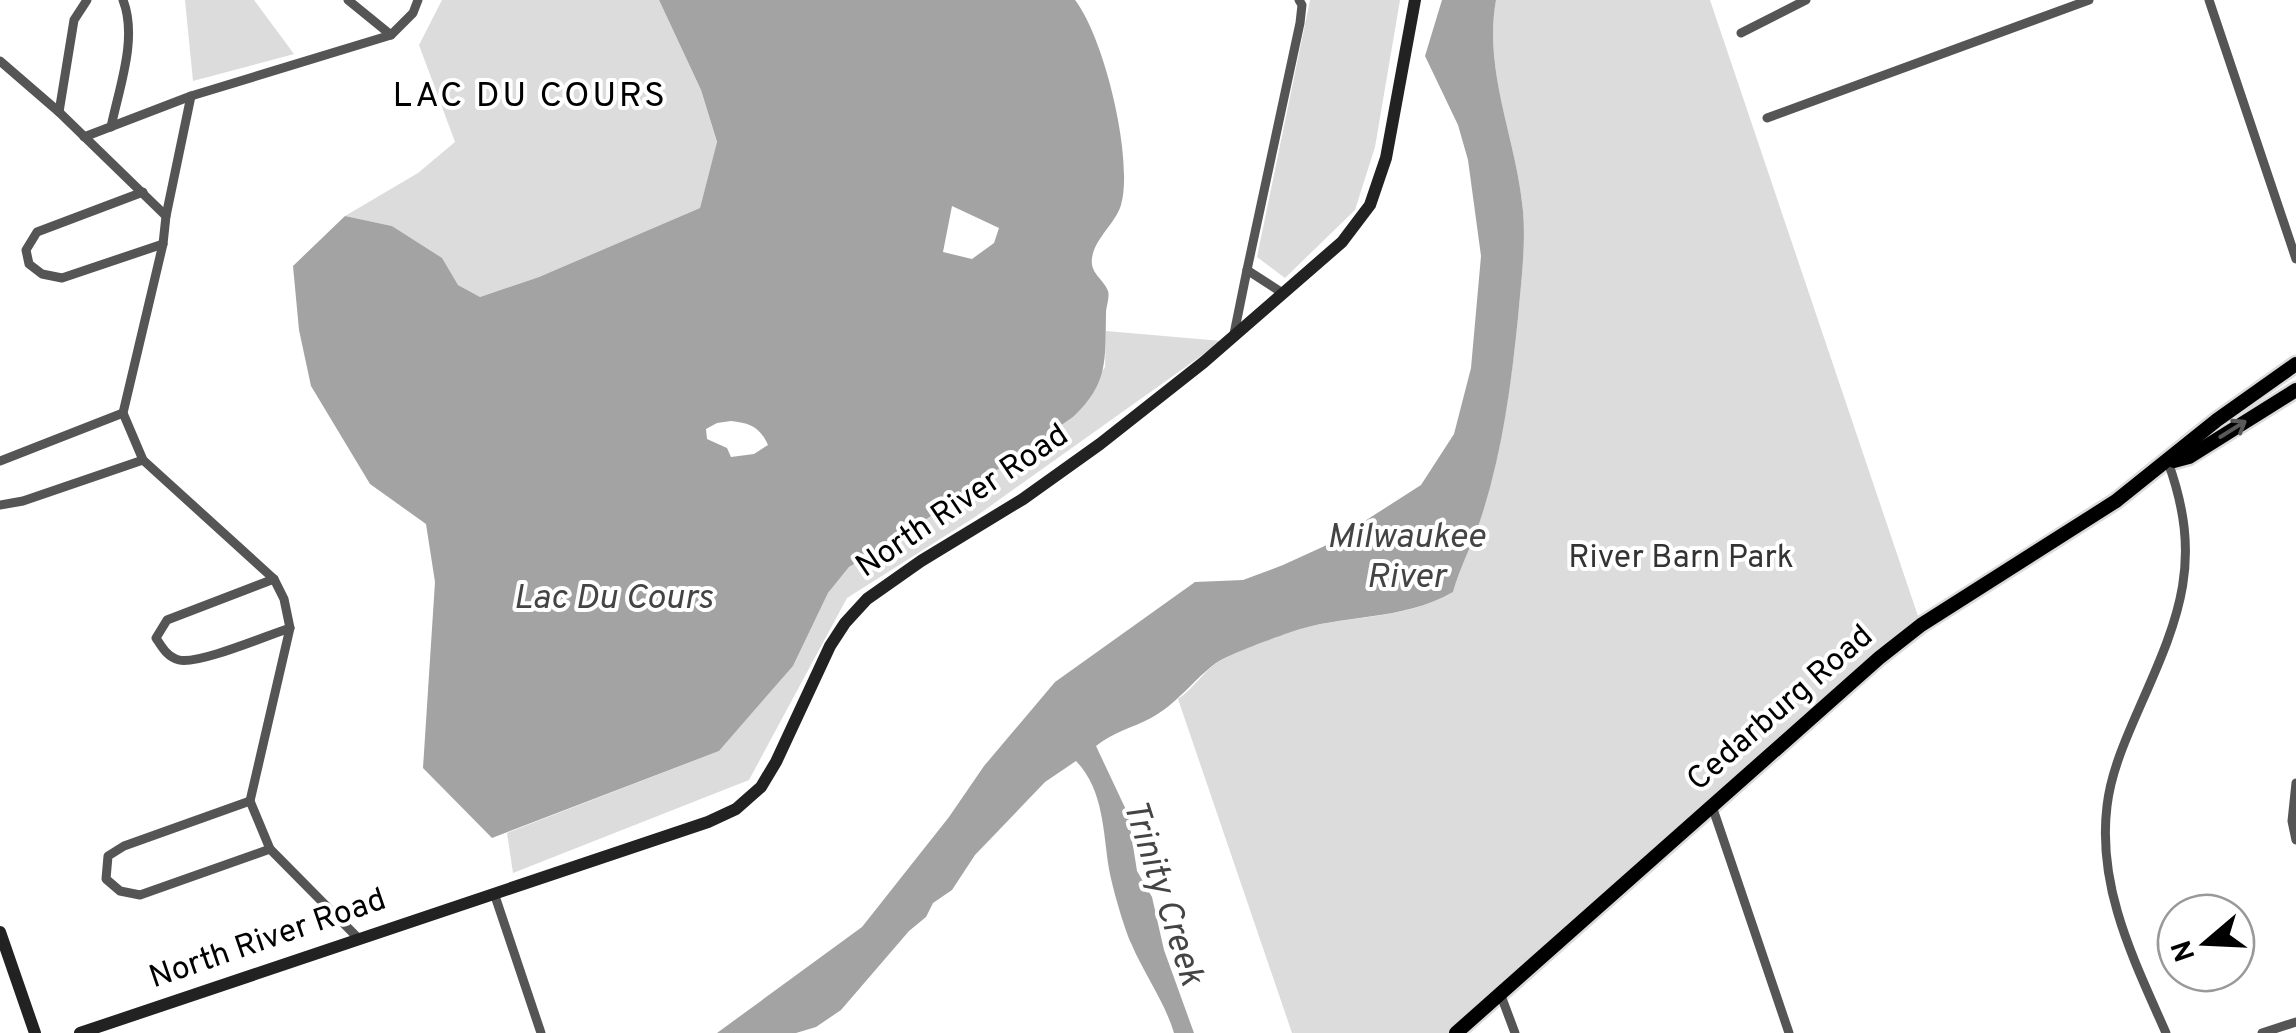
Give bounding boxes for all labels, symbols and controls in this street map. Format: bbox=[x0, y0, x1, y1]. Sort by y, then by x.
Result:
district label: LAC DU COURS bbox=[393, 75, 667, 119]
street label: North River Road bbox=[849, 416, 1077, 588]
one-way arrow bbox=[2219, 419, 2247, 440]
water label: Milwaukee River bbox=[1327, 516, 1486, 600]
park label: River Barn Park bbox=[1568, 539, 1794, 579]
water label: Lac Du Cours bbox=[513, 577, 714, 621]
street label: Cedarburg Road bbox=[1680, 617, 1882, 801]
water label: Trinity Creek bbox=[1111, 795, 1213, 993]
street label: North River Road bbox=[144, 881, 392, 999]
north arrow bbox=[2156, 893, 2256, 993]
text: N bbox=[2165, 935, 2205, 966]

